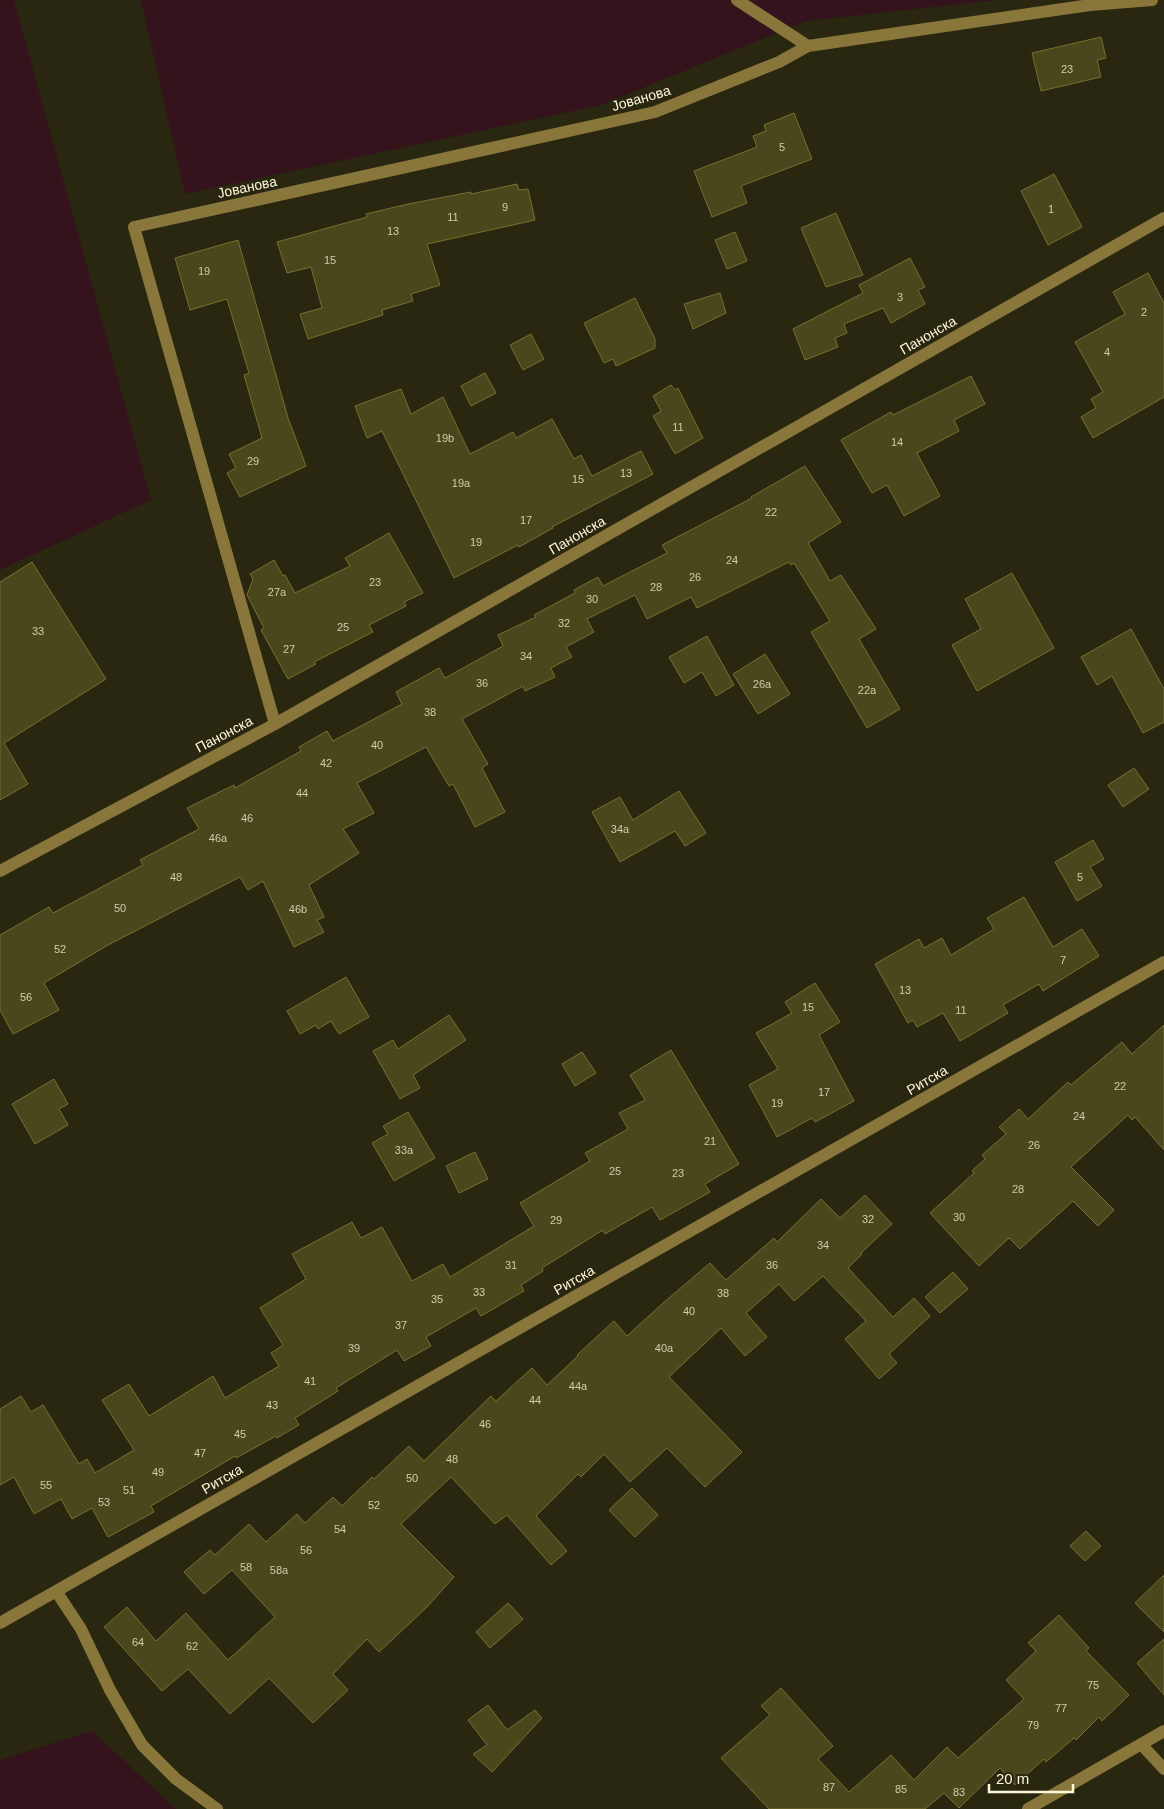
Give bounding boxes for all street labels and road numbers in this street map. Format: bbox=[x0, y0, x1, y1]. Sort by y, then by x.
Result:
street label: Јованова bbox=[610, 82, 672, 114]
street label: Јованова bbox=[216, 173, 278, 201]
street label: Панонска bbox=[897, 312, 959, 358]
street label: Панонска bbox=[546, 512, 608, 558]
street label: Панонска bbox=[193, 712, 255, 756]
street label: Ритска bbox=[904, 1062, 951, 1098]
street label: Ритска bbox=[551, 1262, 598, 1298]
street label: Ритска bbox=[199, 1461, 246, 1497]

